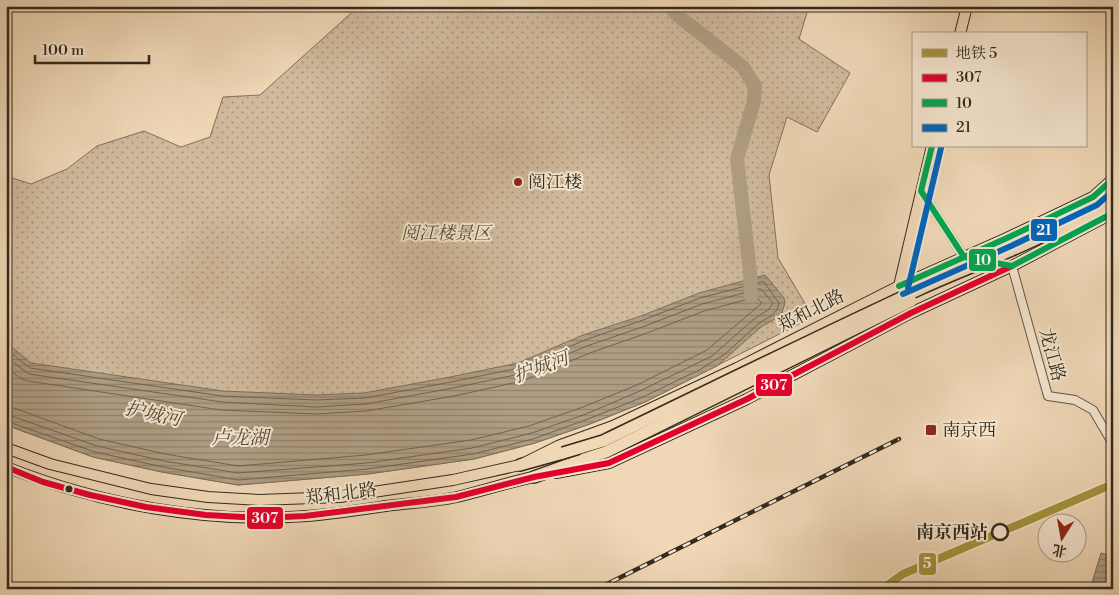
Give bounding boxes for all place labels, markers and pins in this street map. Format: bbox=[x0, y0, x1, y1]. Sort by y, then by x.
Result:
place label: 阅江楼 bbox=[528, 171, 582, 194]
marker: 阅江楼 bbox=[512, 176, 524, 188]
place label: 南京西 bbox=[942, 419, 996, 442]
marker: 南京西 bbox=[924, 423, 938, 437]
unlabelled marker bbox=[64, 484, 74, 494]
place label: 南京西站 bbox=[916, 521, 988, 544]
marker: 南京西站 bbox=[991, 523, 1009, 541]

